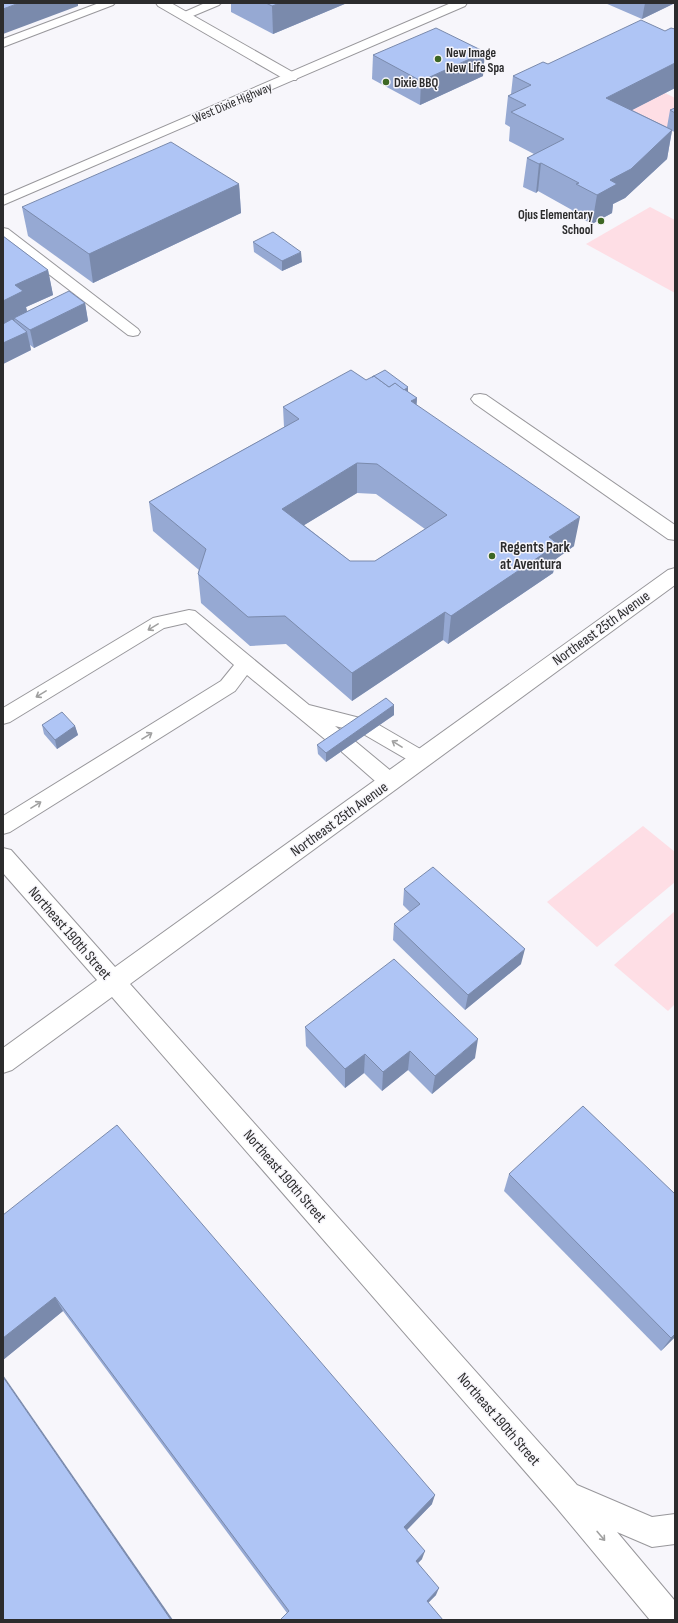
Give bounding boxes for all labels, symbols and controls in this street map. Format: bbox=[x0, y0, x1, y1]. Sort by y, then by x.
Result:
place label: New Image New Life Spa bbox=[446, 45, 504, 76]
marker: New Image New Life Spa bbox=[433, 54, 443, 64]
place label: Dixie BBQ bbox=[394, 75, 438, 91]
marker: Dixie BBQ bbox=[381, 77, 391, 87]
street label: West Dixie Highway bbox=[190, 79, 274, 127]
place label: Ojus Elementary School bbox=[518, 207, 594, 238]
marker: Ojus Elementary School bbox=[596, 216, 606, 226]
place label: Regents Park at Aventura bbox=[500, 538, 570, 574]
marker: Regents Park at Aventura bbox=[487, 551, 497, 561]
street label: Northeast 25th Avenue bbox=[549, 587, 654, 670]
one-way arrow bbox=[147, 624, 159, 632]
one-way arrow bbox=[36, 690, 47, 698]
one-way arrow bbox=[141, 732, 152, 741]
one-way arrow bbox=[391, 739, 403, 747]
street label: Northeast 25th Avenue bbox=[287, 778, 392, 861]
one-way arrow bbox=[30, 801, 41, 809]
street label: Northeast 190th Street bbox=[24, 883, 115, 984]
street label: Northeast 190th Street bbox=[239, 1126, 330, 1227]
street label: Northeast 190th Street bbox=[453, 1369, 544, 1470]
one-way arrow bbox=[596, 1531, 605, 1542]

